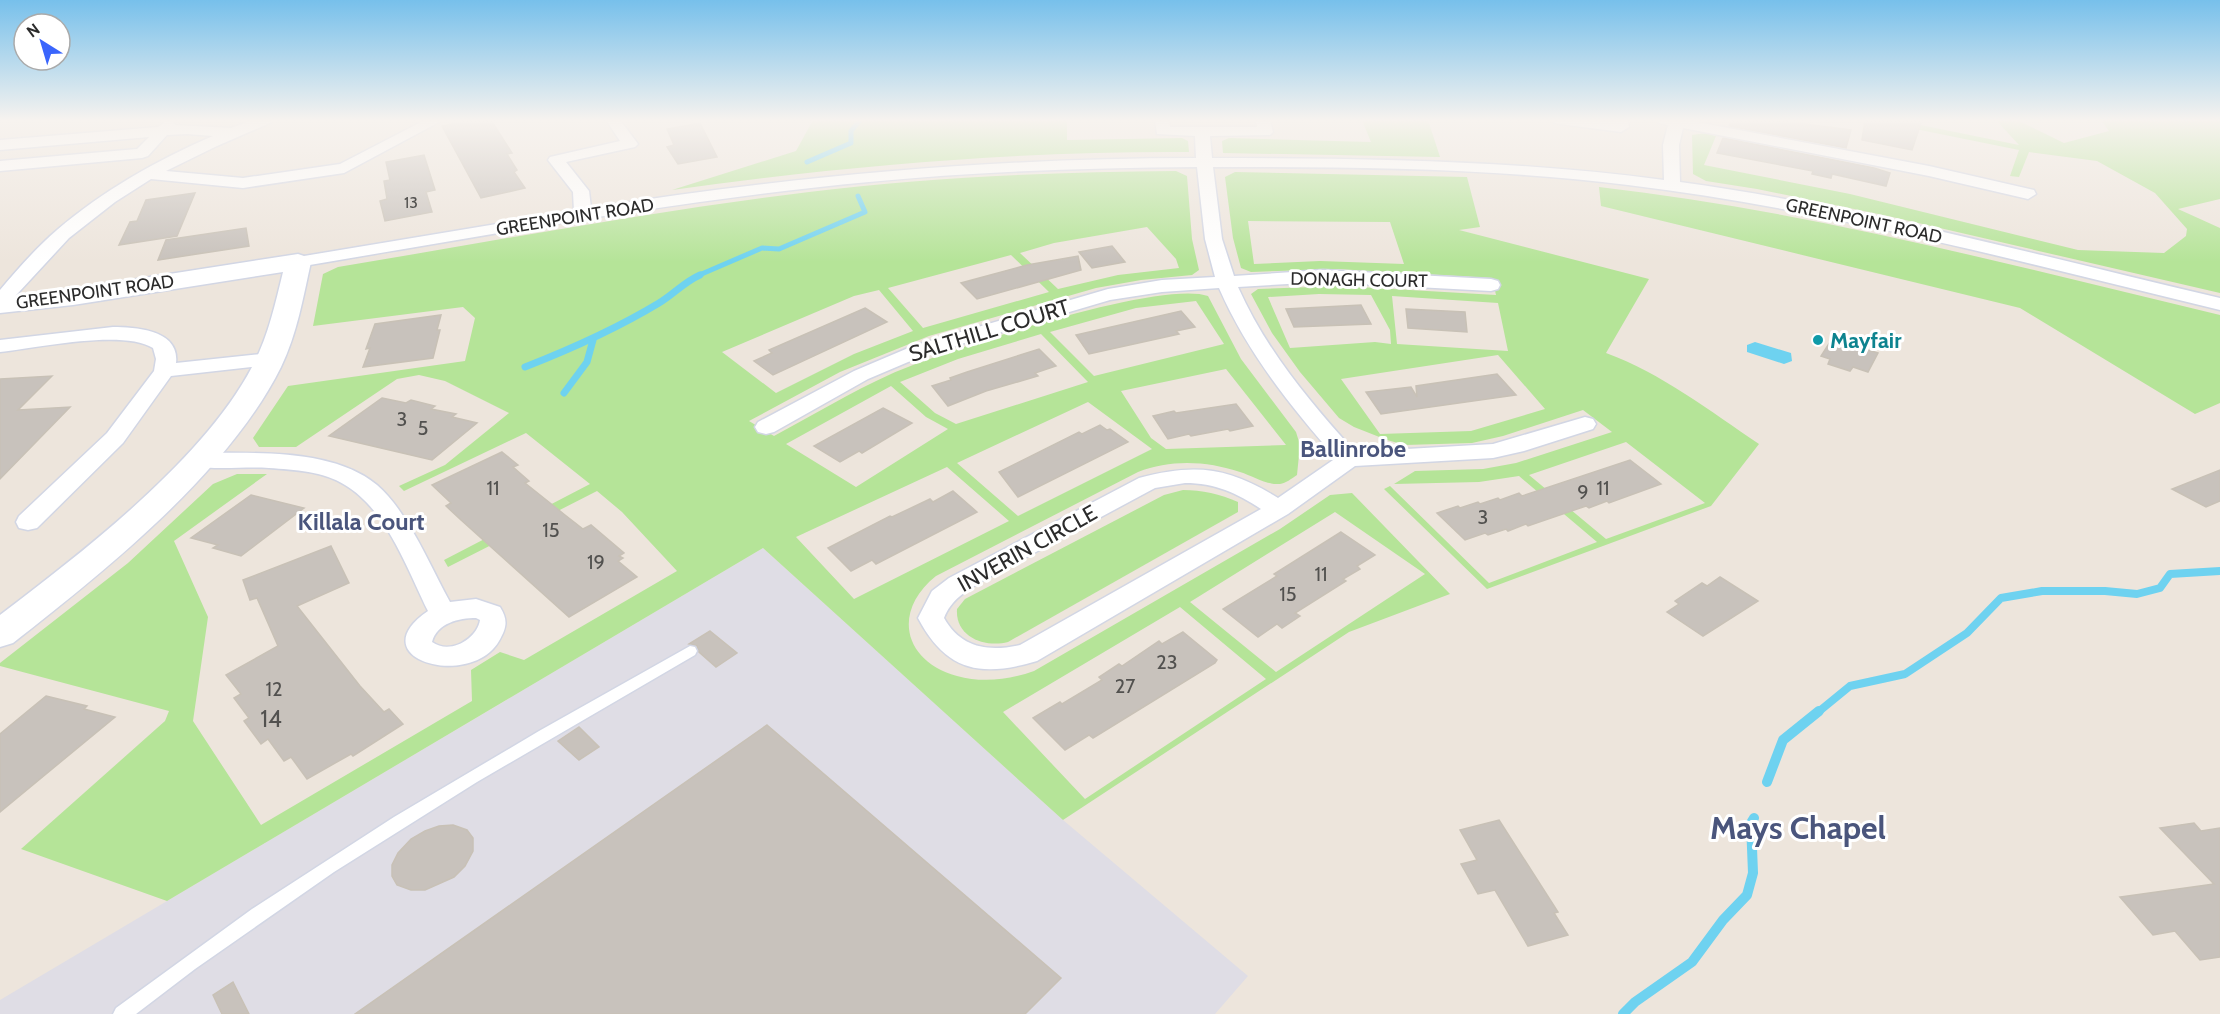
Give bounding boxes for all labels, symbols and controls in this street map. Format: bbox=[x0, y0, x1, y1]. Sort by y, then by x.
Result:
north arrow bbox=[12, 12, 72, 72]
text: N bbox=[23, 19, 44, 41]
house number: 13 bbox=[404, 193, 418, 212]
street label: GREENPOINT ROAD bbox=[495, 194, 655, 240]
street label: GREENPOINT ROAD bbox=[1784, 194, 1944, 248]
street label: DONAGH COURT bbox=[1290, 268, 1428, 292]
street label: GREENPOINT ROAD bbox=[15, 270, 175, 314]
street label: SALTHILL COURT bbox=[906, 293, 1073, 368]
place label: Mayfair bbox=[1830, 327, 1902, 354]
marker: Mayfair bbox=[1811, 333, 1825, 347]
house number: 3 bbox=[397, 407, 407, 431]
house number: 5 bbox=[418, 416, 428, 440]
district label: Ballinrobe bbox=[1300, 434, 1406, 463]
house number: 11 bbox=[486, 476, 500, 500]
house number: 11 bbox=[1596, 476, 1610, 500]
house number: 9 bbox=[1577, 480, 1589, 504]
street label: INVERIN CIRCLE bbox=[953, 499, 1102, 598]
house number: 3 bbox=[1478, 505, 1488, 529]
district label: Killala Court bbox=[297, 507, 425, 536]
house number: 15 bbox=[542, 518, 560, 542]
house number: 19 bbox=[587, 550, 605, 574]
house number: 11 bbox=[1314, 562, 1328, 586]
house number: 15 bbox=[1279, 582, 1297, 606]
house number: 23 bbox=[1156, 650, 1178, 674]
house number: 27 bbox=[1115, 674, 1135, 698]
house number: 12 bbox=[266, 677, 283, 701]
house number: 14 bbox=[260, 704, 282, 733]
district label: Mays Chapel bbox=[1710, 808, 1886, 847]

